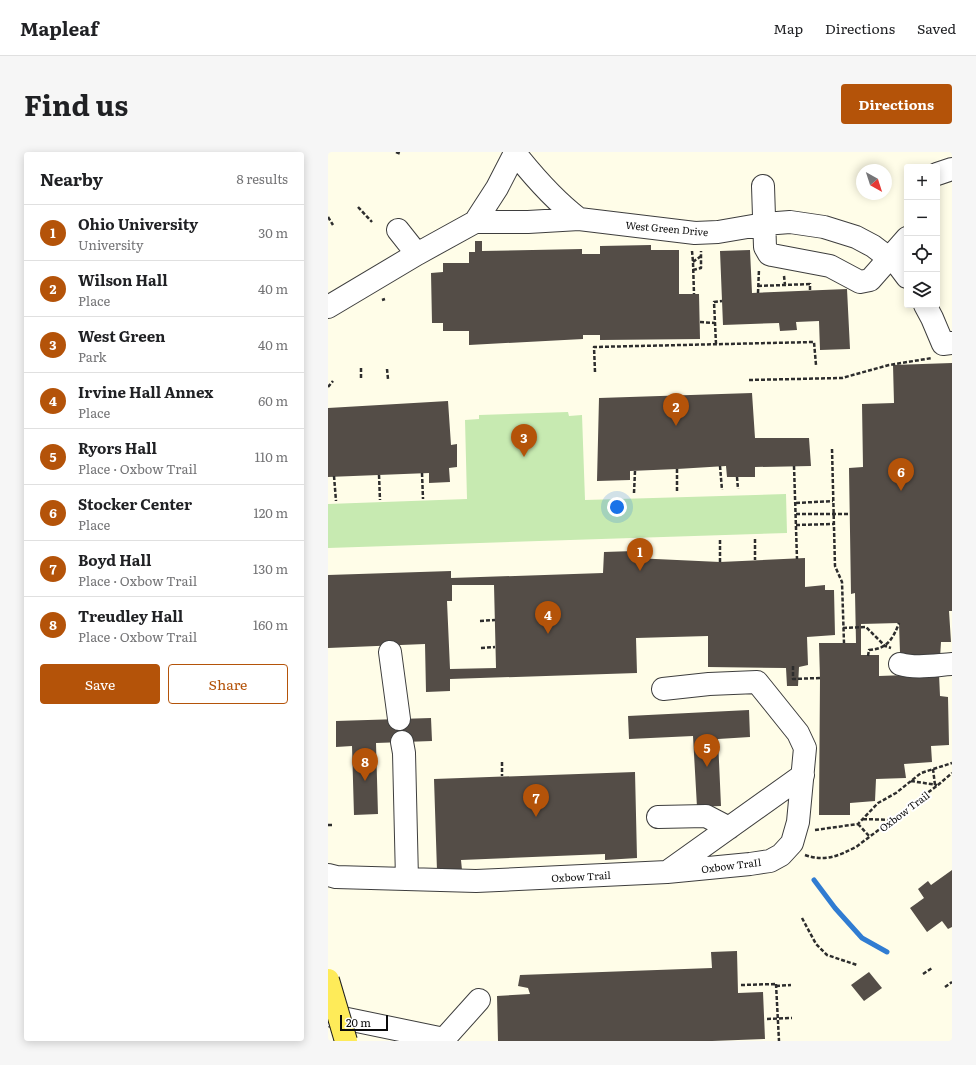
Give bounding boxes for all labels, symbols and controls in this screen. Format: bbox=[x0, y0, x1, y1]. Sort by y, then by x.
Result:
text: Mapleaf bbox=[20, 14, 98, 42]
text: Map bbox=[773, 18, 803, 38]
text: Directions bbox=[825, 18, 895, 38]
text: Saved bbox=[917, 18, 956, 38]
text: Find us bbox=[24, 83, 128, 125]
button: Directions bbox=[841, 84, 952, 124]
north arrow bbox=[856, 164, 892, 200]
map controls bbox=[904, 164, 940, 308]
button: + bbox=[904, 164, 940, 200]
text: Nearby bbox=[40, 166, 103, 191]
text: 8 results bbox=[237, 169, 288, 188]
button: − bbox=[904, 200, 940, 236]
text: Ohio University bbox=[78, 212, 198, 235]
street label: West Green Drive bbox=[625, 217, 709, 239]
text: 1 bbox=[50, 223, 56, 242]
text: 30 m bbox=[258, 223, 288, 242]
text: University bbox=[78, 235, 143, 254]
button: locate bbox=[904, 236, 940, 272]
text: Wilson Hall bbox=[78, 268, 168, 291]
button: layers bbox=[904, 272, 940, 308]
text: 2 bbox=[50, 279, 56, 298]
text: 40 m bbox=[258, 279, 288, 298]
text: Place bbox=[78, 291, 110, 310]
text: West Green bbox=[78, 324, 165, 347]
text: 3 bbox=[49, 335, 57, 354]
text: 40 m bbox=[258, 335, 288, 354]
text: Park bbox=[78, 347, 107, 366]
text: Irvine Hall Annex bbox=[78, 380, 213, 403]
text: 4 bbox=[49, 391, 57, 410]
text: 60 m bbox=[258, 391, 288, 410]
pin: 2 bbox=[663, 393, 689, 426]
text: Place bbox=[78, 403, 110, 422]
pin: 3 bbox=[511, 424, 537, 457]
text: Ryors Hall bbox=[78, 436, 157, 459]
text: 5 bbox=[49, 447, 57, 466]
text: 110 m bbox=[255, 447, 288, 466]
pin: 6 bbox=[888, 458, 914, 491]
text: Place · Oxbow Trail bbox=[78, 459, 197, 478]
text: Stocker Center bbox=[78, 492, 192, 515]
your location bbox=[607, 497, 627, 517]
text: 6 bbox=[49, 503, 57, 522]
text: 120 m bbox=[253, 503, 288, 522]
text: Place bbox=[78, 515, 110, 534]
pin: 1 bbox=[627, 538, 653, 571]
text: Boyd Hall bbox=[78, 548, 151, 571]
text: 7 bbox=[49, 559, 57, 578]
text: 130 m bbox=[253, 559, 288, 578]
text: Place · Oxbow Trail bbox=[78, 571, 197, 590]
pin: 4 bbox=[535, 601, 561, 634]
text: Treudley Hall bbox=[78, 604, 183, 627]
text: 8 bbox=[49, 615, 57, 634]
text: 160 m bbox=[253, 615, 288, 634]
text: Place · Oxbow Trail bbox=[78, 627, 197, 646]
button: Save bbox=[40, 664, 160, 704]
button: Share bbox=[168, 664, 288, 704]
pin: 5 bbox=[694, 734, 720, 767]
pin: 8 bbox=[352, 748, 378, 781]
pin: 7 bbox=[523, 784, 549, 817]
street label: Oxbow Trail bbox=[876, 787, 933, 835]
street label: Oxbow TraIl bbox=[700, 854, 762, 876]
street label: Oxbow Trail bbox=[551, 867, 612, 885]
scale bar bbox=[340, 1013, 388, 1032]
text: 20 m bbox=[346, 1014, 371, 1030]

